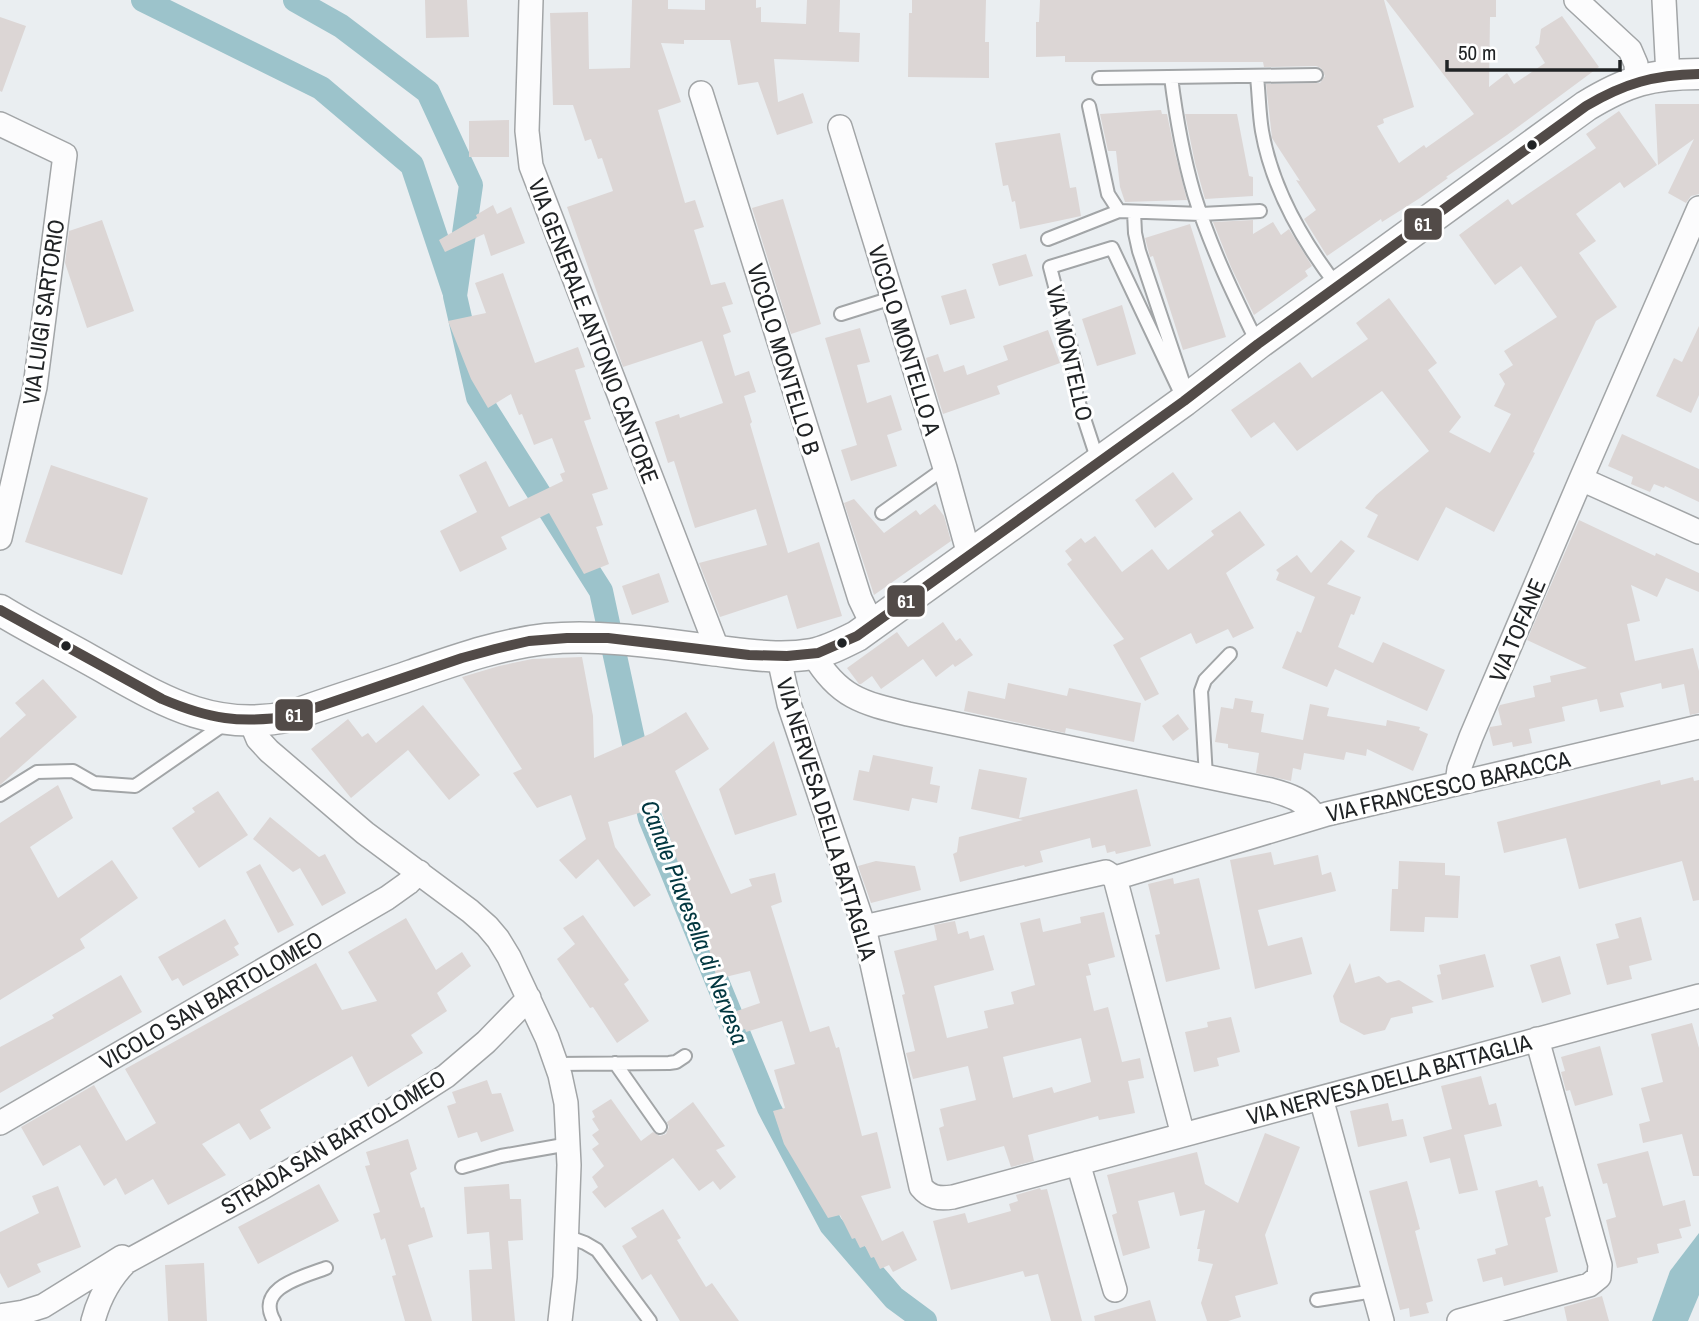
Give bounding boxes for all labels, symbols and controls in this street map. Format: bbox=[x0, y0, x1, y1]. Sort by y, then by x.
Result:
scale bar bbox=[1447, 28, 1620, 72]
text: 50 m bbox=[1458, 38, 1496, 67]
unlabelled marker bbox=[1525, 138, 1539, 152]
street label: VIA GENERALE ANTONIO CANTORE bbox=[521, 174, 667, 488]
line badge: 61 bbox=[1403, 207, 1443, 241]
text: 61 bbox=[1414, 211, 1432, 237]
street label: VIA LUIGI SARTORIO bbox=[15, 217, 71, 407]
street label: VICOLO MONTELLO A bbox=[861, 241, 949, 439]
street label: VICOLO MONTELLO B bbox=[740, 260, 828, 458]
street label: VIA MONTELLO bbox=[1039, 282, 1101, 424]
street label: VIA TOFANE bbox=[1481, 574, 1553, 686]
line badge: 61 bbox=[886, 584, 926, 618]
text: 61 bbox=[897, 588, 915, 614]
unlabelled marker bbox=[835, 636, 849, 650]
unlabelled marker bbox=[59, 639, 73, 653]
street label: VIA NERVESA DELLA BATTAGLIA bbox=[769, 674, 885, 964]
line badge: 61 bbox=[274, 698, 314, 732]
text: 61 bbox=[285, 702, 303, 728]
street label: VIA FRANCESCO BARACCA bbox=[1323, 743, 1573, 829]
water label: Canale Piavesella di Nervesa bbox=[634, 795, 756, 1049]
street label: VICOLO SAN BARTOLOMEO bbox=[94, 923, 328, 1077]
street label: VIA NERVESA DELLA BATTAGLIA bbox=[1243, 1026, 1535, 1132]
street label: STRADA SAN BARTOLOMEO bbox=[215, 1062, 451, 1222]

